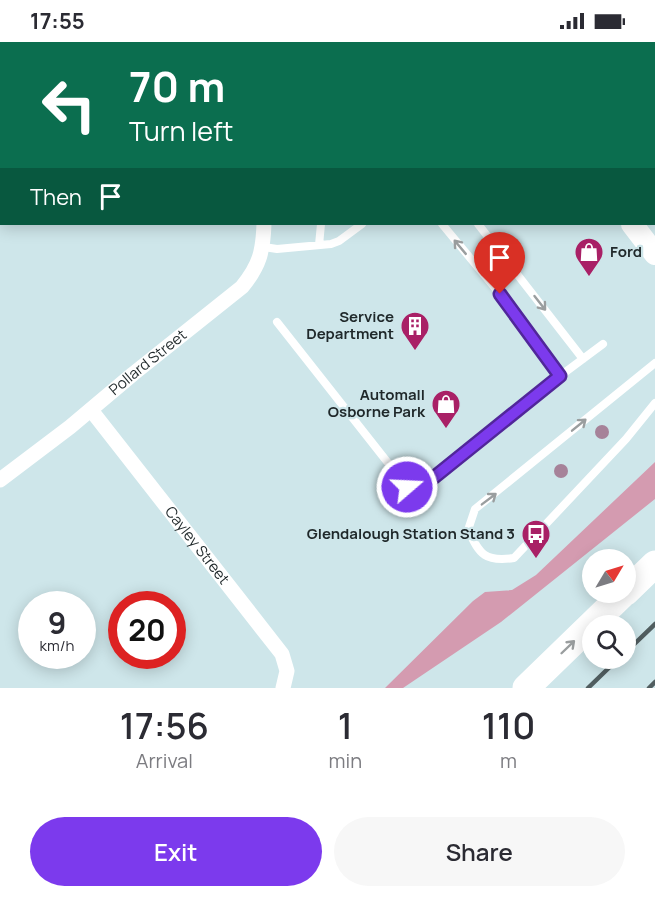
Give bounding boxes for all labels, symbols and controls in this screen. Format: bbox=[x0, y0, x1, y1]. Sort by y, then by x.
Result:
text: 17:55 bbox=[30, 6, 85, 36]
text: 70 m bbox=[129, 57, 225, 115]
icon: left bbox=[30, 66, 108, 144]
text: Turn left bbox=[129, 112, 233, 149]
icon: arrive bbox=[94, 180, 127, 213]
text: Then bbox=[30, 182, 82, 212]
pin bbox=[474, 232, 525, 294]
shop icon: Ford bbox=[573, 236, 605, 278]
one-way arrow bbox=[453, 239, 466, 255]
icon: arrive bbox=[483, 241, 516, 274]
place label: Ford bbox=[610, 241, 642, 262]
one-way arrow bbox=[533, 295, 546, 311]
place label: Service Department bbox=[306, 306, 394, 344]
building icon: Service Department bbox=[399, 310, 431, 352]
street label: Pollard Street bbox=[104, 324, 191, 400]
place label: Automall Osborne Park bbox=[328, 384, 426, 422]
shop icon: Automall Osborne Park bbox=[430, 388, 462, 430]
one-way arrow bbox=[571, 419, 587, 432]
position arrow bbox=[375, 455, 439, 519]
one-way arrow bbox=[481, 492, 497, 505]
street label: Cayley Street bbox=[160, 502, 235, 589]
bus stop icon: Glendalough Station Stand 3 bbox=[520, 518, 552, 560]
place label: Glendalough Station Stand 3 bbox=[307, 523, 515, 544]
north arrow bbox=[582, 549, 636, 603]
map controls bbox=[582, 549, 636, 669]
speed limit sign: 20 bbox=[108, 591, 186, 669]
text: 9 bbox=[48, 602, 66, 643]
button: search bbox=[582, 615, 636, 669]
text: km/h bbox=[40, 635, 74, 656]
one-way arrow bbox=[561, 640, 576, 654]
text: 17:56 bbox=[120, 701, 209, 750]
text: 1 bbox=[338, 701, 353, 750]
text: 110 bbox=[482, 701, 535, 750]
text: Arrival bbox=[136, 747, 193, 774]
text: min bbox=[329, 747, 362, 774]
text: m bbox=[500, 747, 517, 774]
button: Exit bbox=[30, 817, 322, 886]
button: Share bbox=[334, 817, 625, 886]

